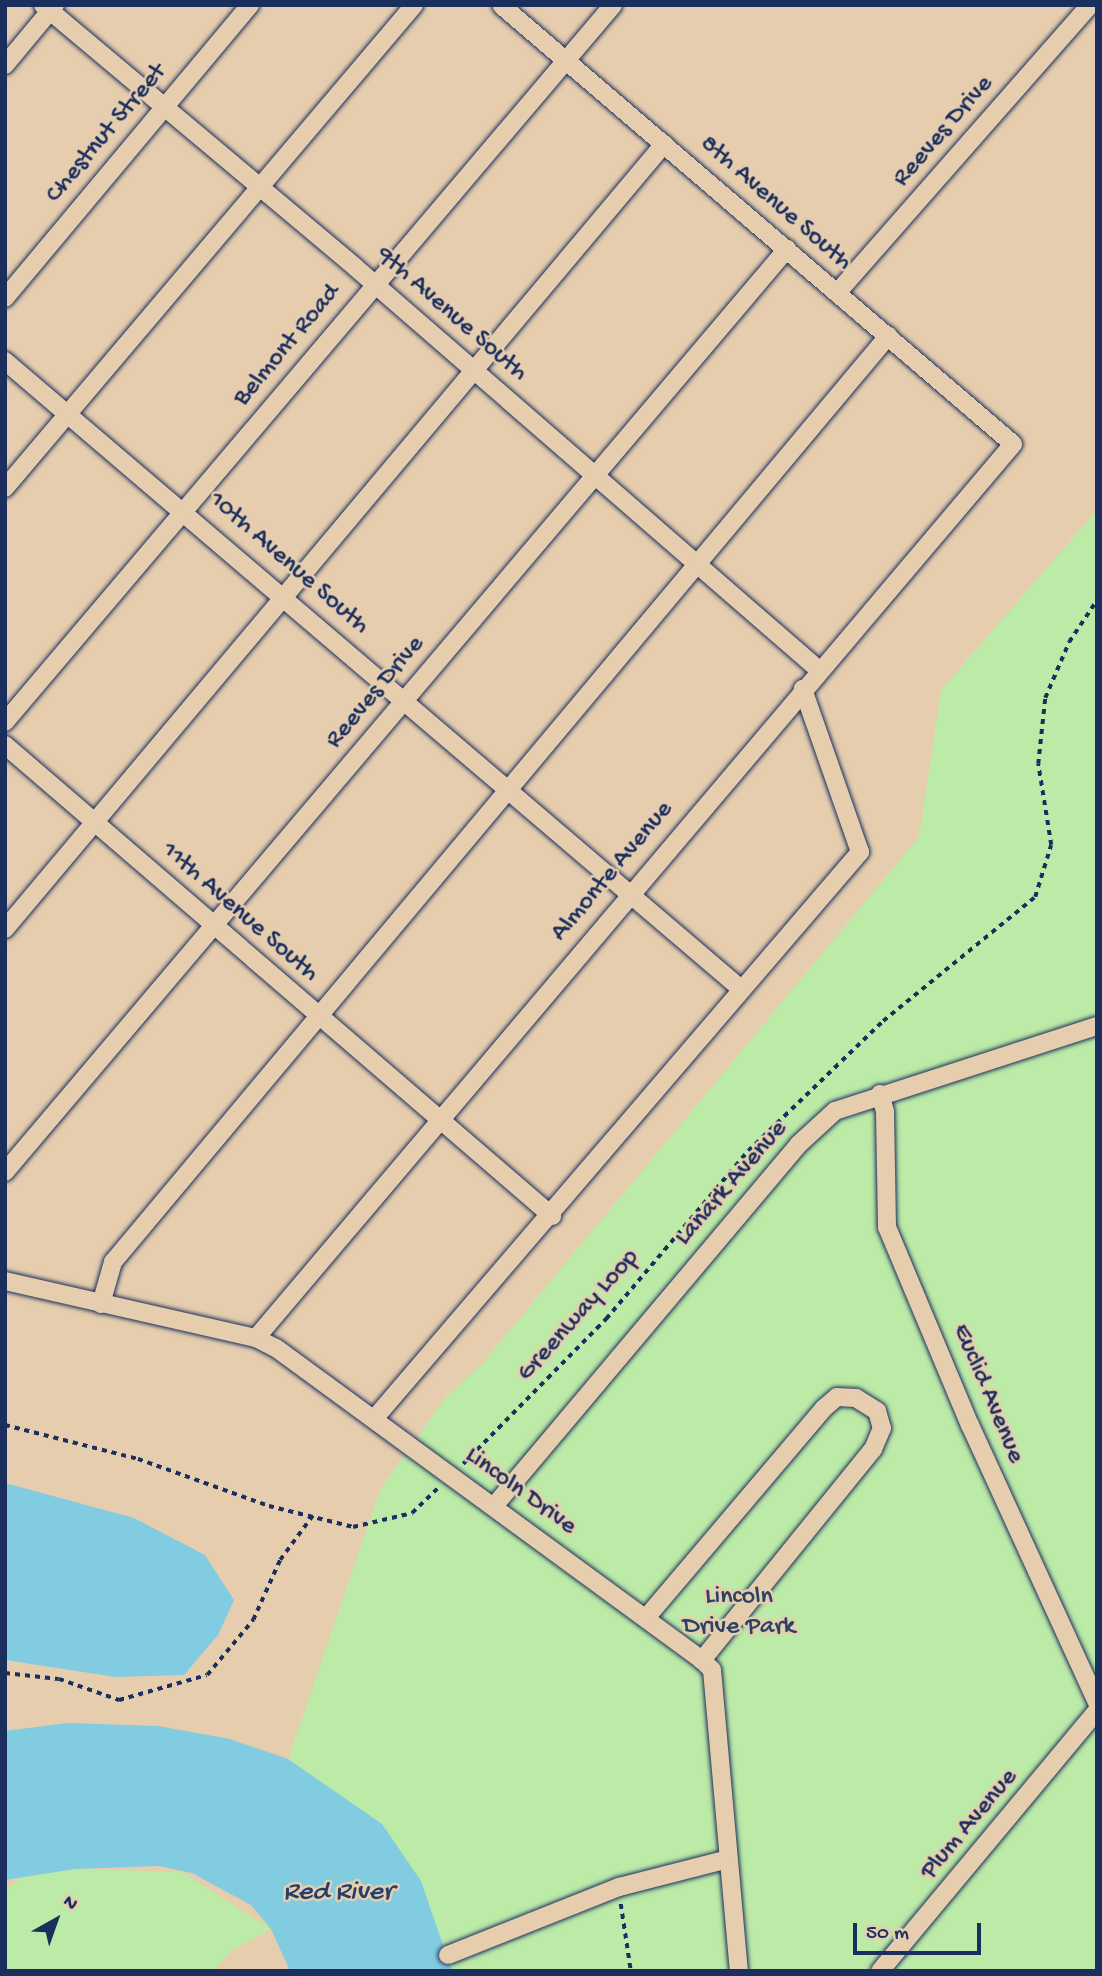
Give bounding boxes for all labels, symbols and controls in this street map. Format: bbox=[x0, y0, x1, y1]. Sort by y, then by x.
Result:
street label: Chestnut Street bbox=[40, 58, 174, 210]
street label: Reeves Drive bbox=[887, 70, 1001, 194]
street label: 8th Avenue South bbox=[692, 129, 858, 279]
street label: 9th Avenue South bbox=[369, 241, 533, 389]
street label: Belmont Road bbox=[228, 278, 348, 414]
street label: 10th Avenue South bbox=[201, 486, 375, 642]
street label: Reeves Drive bbox=[320, 630, 432, 756]
street label: Almonte Avenue bbox=[545, 795, 681, 949]
street label: 11th Avenue South bbox=[154, 836, 324, 990]
street label: Lanark Avenue bbox=[669, 1115, 795, 1253]
street label: Greenway Loop bbox=[511, 1243, 647, 1389]
street label: Euclid Avenue bbox=[944, 1320, 1030, 1468]
street label: Lincoln Drive bbox=[458, 1441, 582, 1543]
park label: Lincoln Drive Park bbox=[683, 1582, 795, 1644]
street label: Plum Avenue bbox=[915, 1763, 1025, 1887]
water label: Red River bbox=[283, 1876, 393, 1910]
north arrow bbox=[21, 1885, 91, 1955]
text: N bbox=[58, 1891, 82, 1916]
scale bar bbox=[857, 1910, 985, 1954]
text: 50 m bbox=[866, 1922, 909, 1947]

